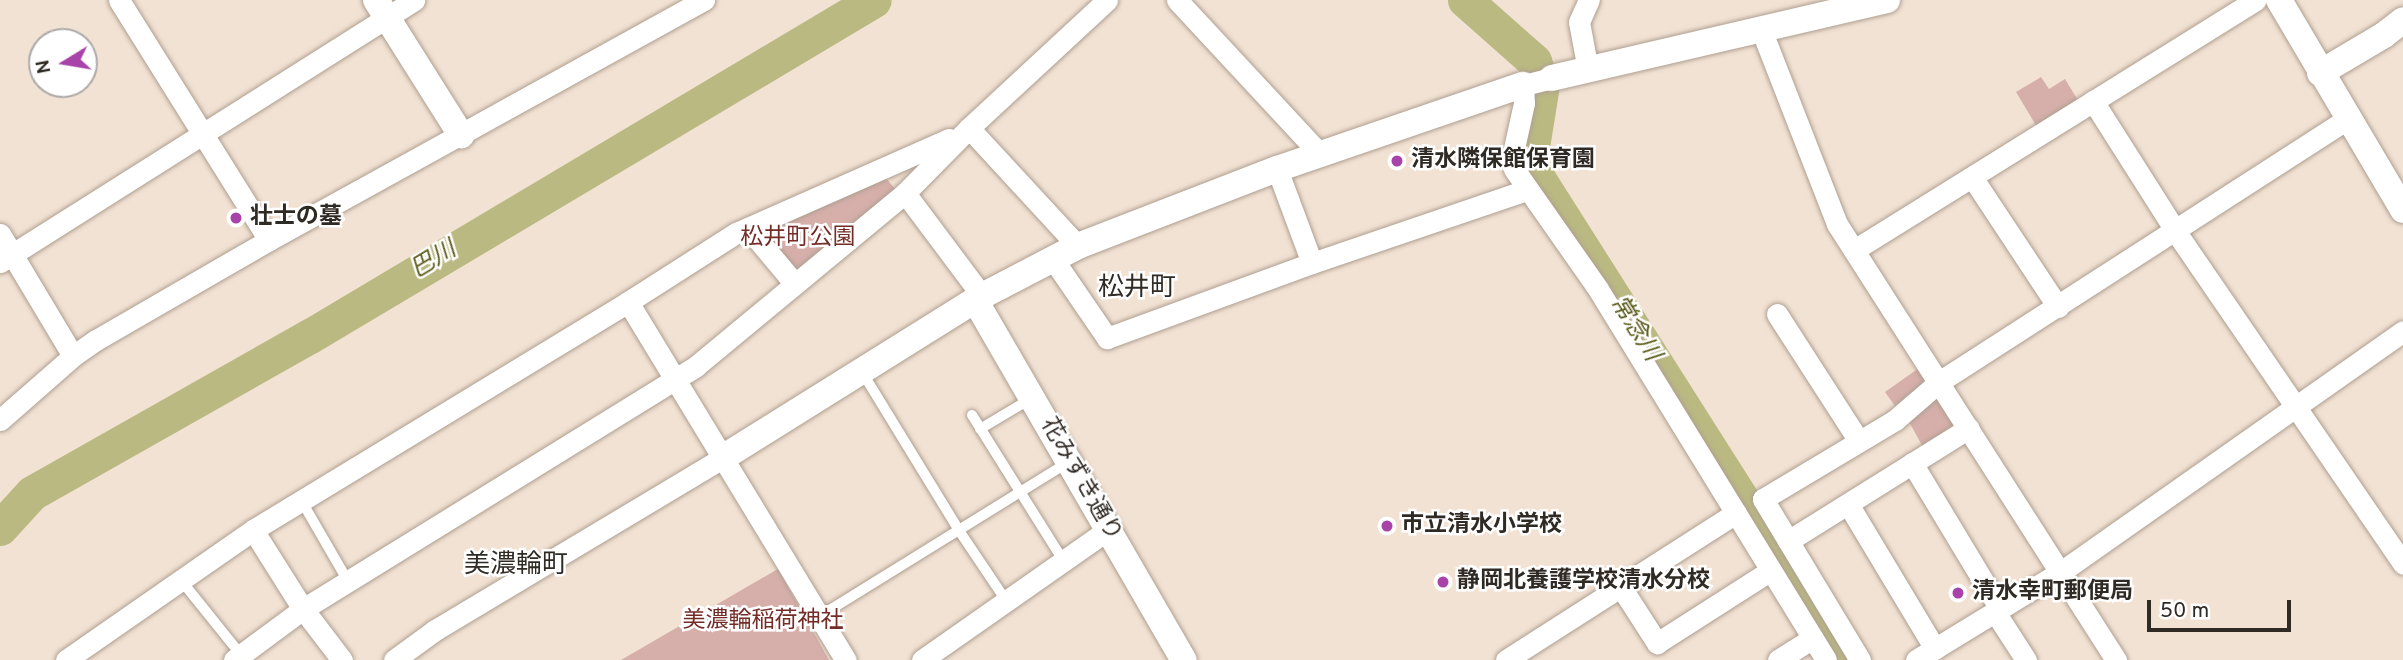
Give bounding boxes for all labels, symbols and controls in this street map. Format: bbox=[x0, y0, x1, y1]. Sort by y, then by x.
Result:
north arrow bbox=[28, 28, 98, 98]
text: N bbox=[31, 58, 57, 76]
place label: 清水隣保館保育園 bbox=[1411, 147, 1595, 175]
marker: 清水隣保館保育園 bbox=[1389, 153, 1405, 169]
place label: 壮士の墓 bbox=[250, 204, 342, 232]
marker: 壮士の墓 bbox=[228, 210, 244, 226]
park label: 松井町公園 bbox=[741, 225, 855, 253]
water label: 巴川 bbox=[406, 236, 462, 286]
district label: 松井町 bbox=[1098, 273, 1176, 305]
water label: 常念川 bbox=[1603, 291, 1665, 367]
street label: 花みずき通り bbox=[1034, 413, 1126, 547]
place label: 市立清水小学校 bbox=[1401, 512, 1562, 540]
marker: 市立清水小学校 bbox=[1379, 518, 1395, 534]
district label: 美濃輪町 bbox=[464, 550, 568, 582]
place label: 静岡北養護学校清水分校 bbox=[1457, 568, 1710, 596]
marker: 静岡北養護学校清水分校 bbox=[1435, 574, 1451, 590]
place label: 清水幸町郵便局 bbox=[1972, 579, 2133, 607]
marker: 清水幸町郵便局 bbox=[1950, 585, 1966, 601]
scale bar bbox=[2151, 586, 2294, 630]
text: 50 m bbox=[2160, 598, 2209, 625]
park label: 美濃輪稲荷神社 bbox=[683, 608, 843, 636]

